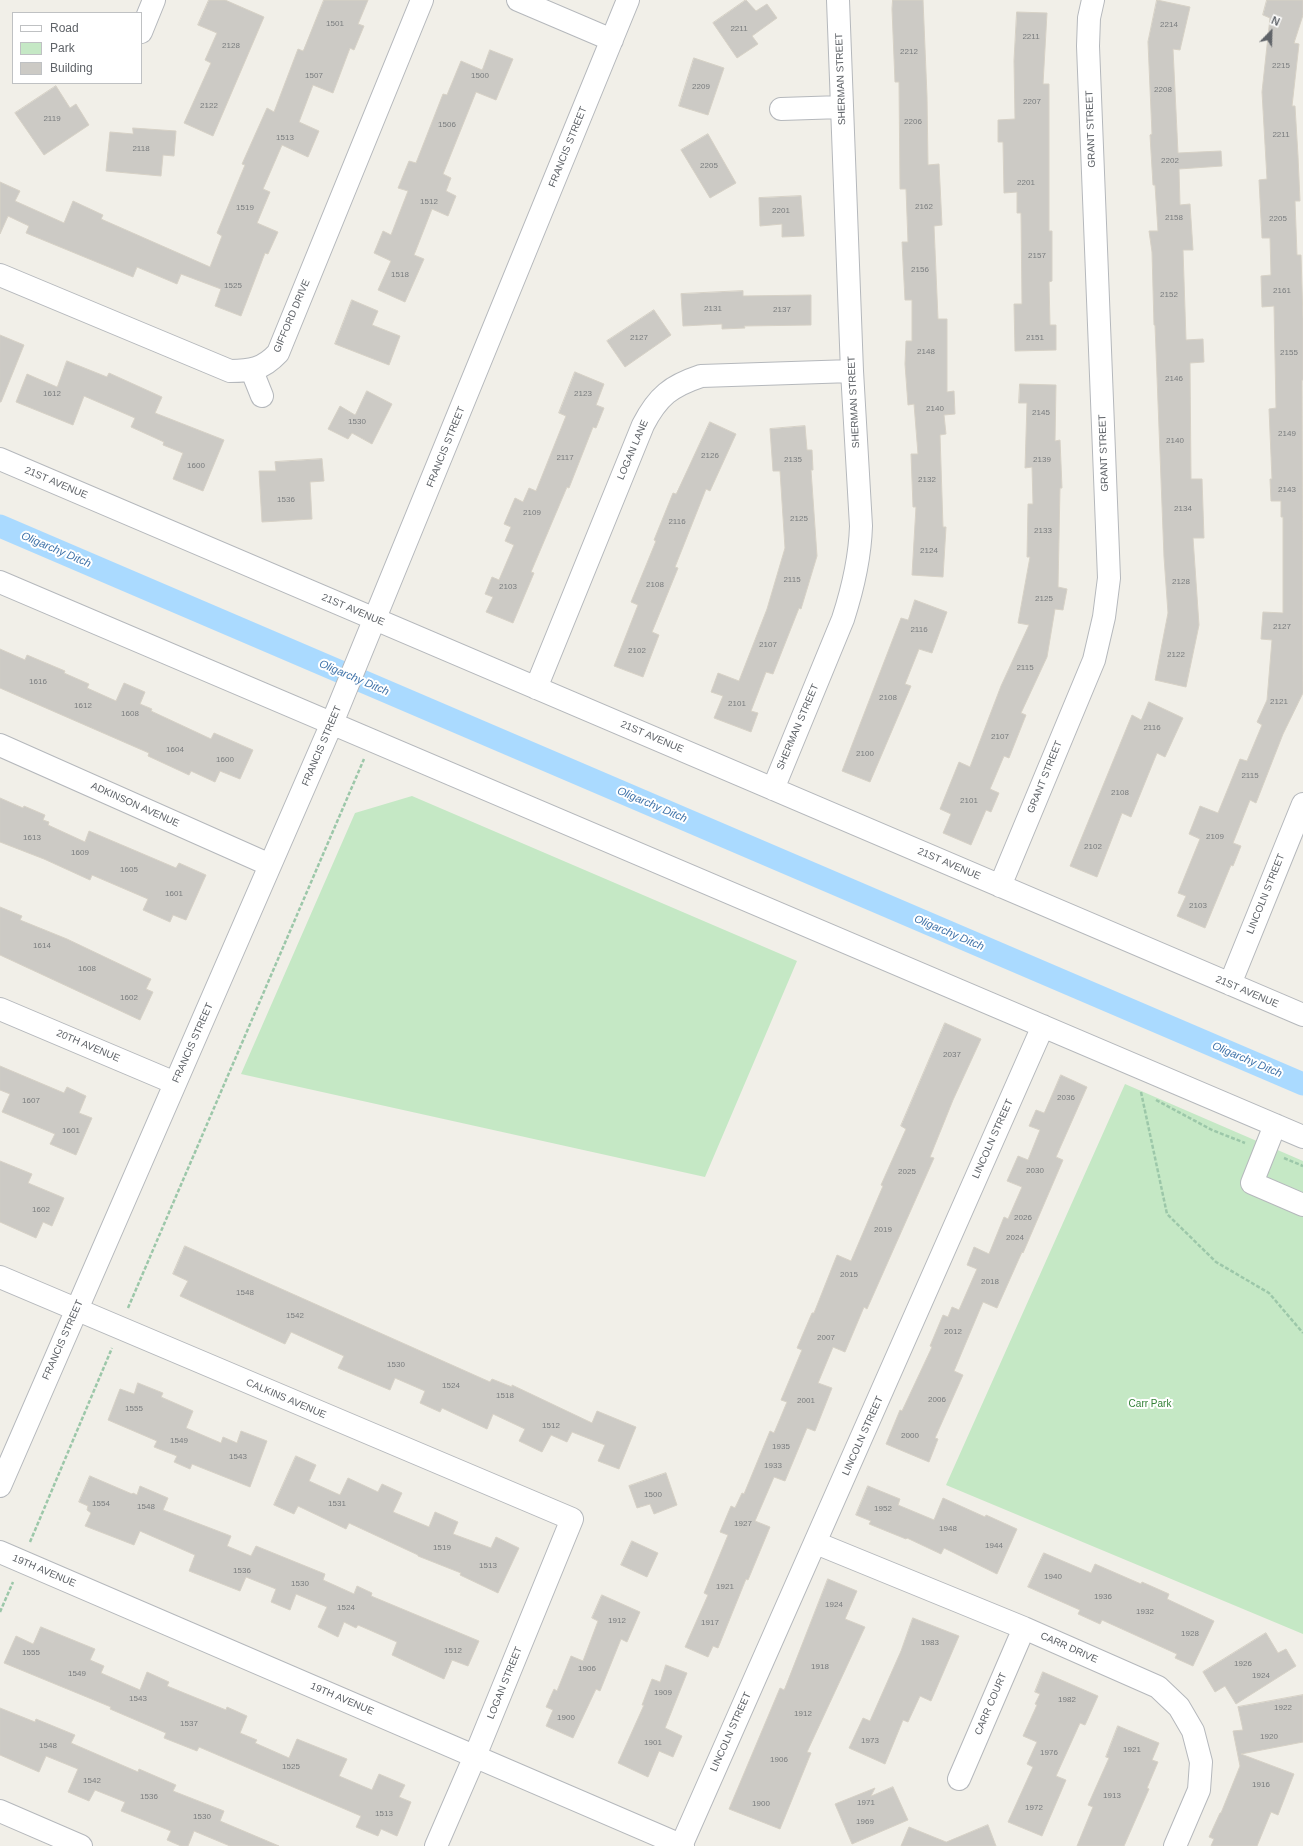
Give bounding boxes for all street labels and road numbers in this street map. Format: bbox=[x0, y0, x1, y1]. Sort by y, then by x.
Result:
street label: SHERMAN STREET bbox=[833, 33, 849, 125]
street label: GRANT STREET bbox=[1084, 90, 1098, 168]
street label: FRANCIS STREET bbox=[546, 105, 590, 189]
street label: GIFFORD DRIVE bbox=[271, 278, 313, 354]
street label: SHERMAN STREET bbox=[846, 356, 862, 448]
street label: FRANCIS STREET bbox=[424, 405, 468, 489]
street label: GRANT STREET bbox=[1097, 414, 1111, 492]
street label: LOGAN LANE bbox=[615, 418, 651, 482]
street label: 21ST AVENUE bbox=[23, 464, 89, 502]
street label: 21ST AVENUE bbox=[320, 591, 386, 629]
street label: SHERMAN STREET bbox=[774, 682, 822, 772]
street label: FRANCIS STREET bbox=[300, 704, 344, 788]
street label: 21ST AVENUE bbox=[619, 718, 685, 756]
street label: GRANT STREET bbox=[1025, 739, 1065, 815]
street label: ADKINSON AVENUE bbox=[89, 780, 181, 830]
street label: 21ST AVENUE bbox=[916, 845, 982, 883]
street label: LINCOLN STREET bbox=[1244, 852, 1288, 936]
street label: 21ST AVENUE bbox=[1214, 973, 1280, 1011]
street label: FRANCIS STREET bbox=[170, 1001, 216, 1085]
street label: 20TH AVENUE bbox=[55, 1027, 121, 1065]
street label: LINCOLN STREET bbox=[970, 1097, 1016, 1181]
street label: FRANCIS STREET bbox=[40, 1298, 86, 1382]
street label: CALKINS AVENUE bbox=[244, 1377, 328, 1421]
street label: LINCOLN STREET bbox=[840, 1394, 886, 1478]
street label: 19TH AVENUE bbox=[11, 1552, 77, 1590]
street label: CARR DRIVE bbox=[1038, 1630, 1100, 1666]
street label: LOGAN STREET bbox=[485, 1645, 525, 1721]
street label: CARR COURT bbox=[972, 1671, 1010, 1737]
street label: 19TH AVENUE bbox=[309, 1680, 375, 1718]
street label: LINCOLN STREET bbox=[708, 1690, 754, 1774]

